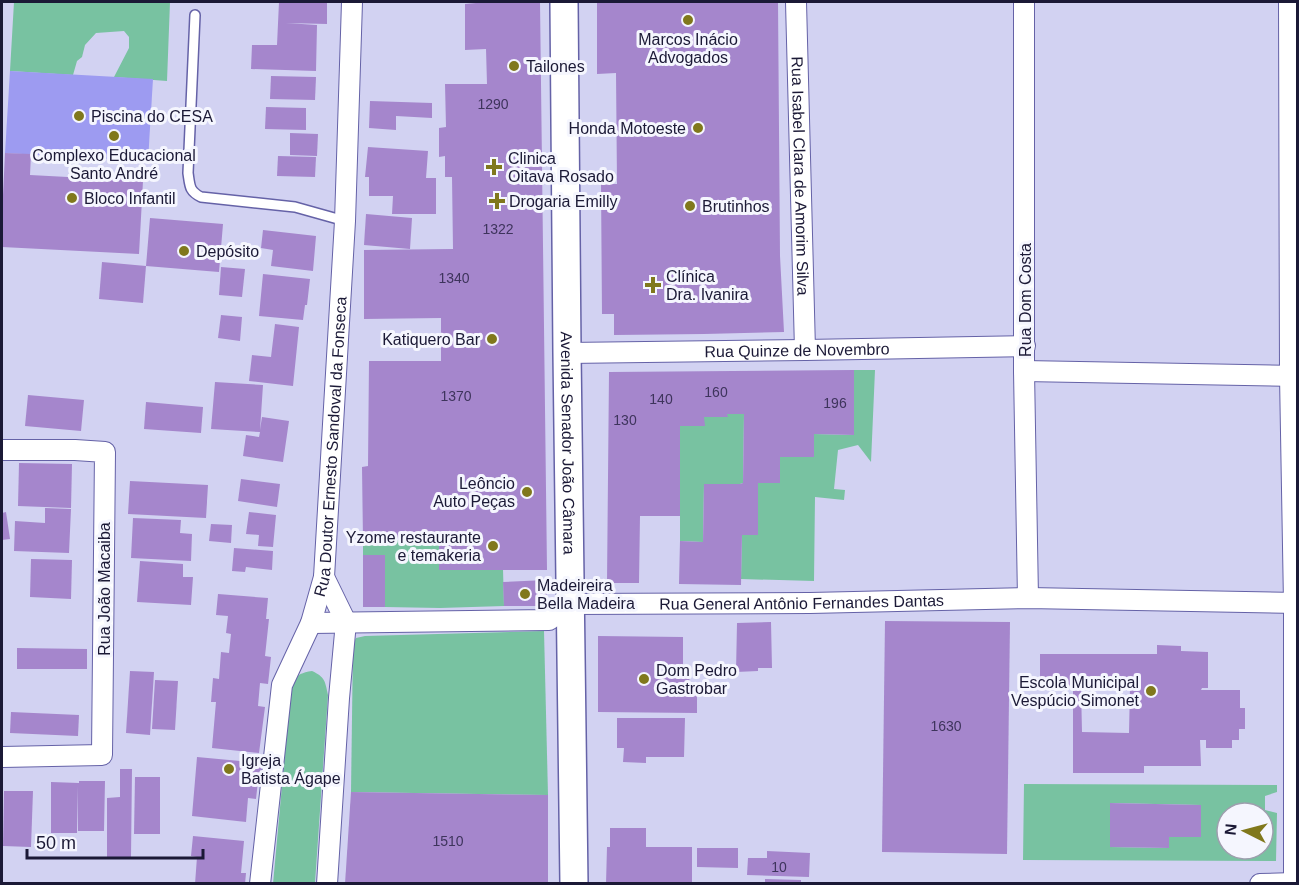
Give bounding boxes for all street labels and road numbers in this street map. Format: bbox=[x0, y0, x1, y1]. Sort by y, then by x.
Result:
street label: Rua Isabel Clara de Amorim Silva bbox=[789, 56, 812, 296]
street label: Rua Dom Costa bbox=[1017, 243, 1034, 357]
street label: Rua Doutor Ernesto Sandoval da Fonseca bbox=[310, 296, 349, 598]
street label: Avenida Senador João Câmara bbox=[558, 331, 578, 555]
street label: Rua Quinze de Novembro bbox=[704, 340, 890, 360]
street label: Rua João Macaiba bbox=[96, 522, 113, 656]
street label: Rua General Antônio Fernandes Dantas bbox=[659, 591, 944, 612]

